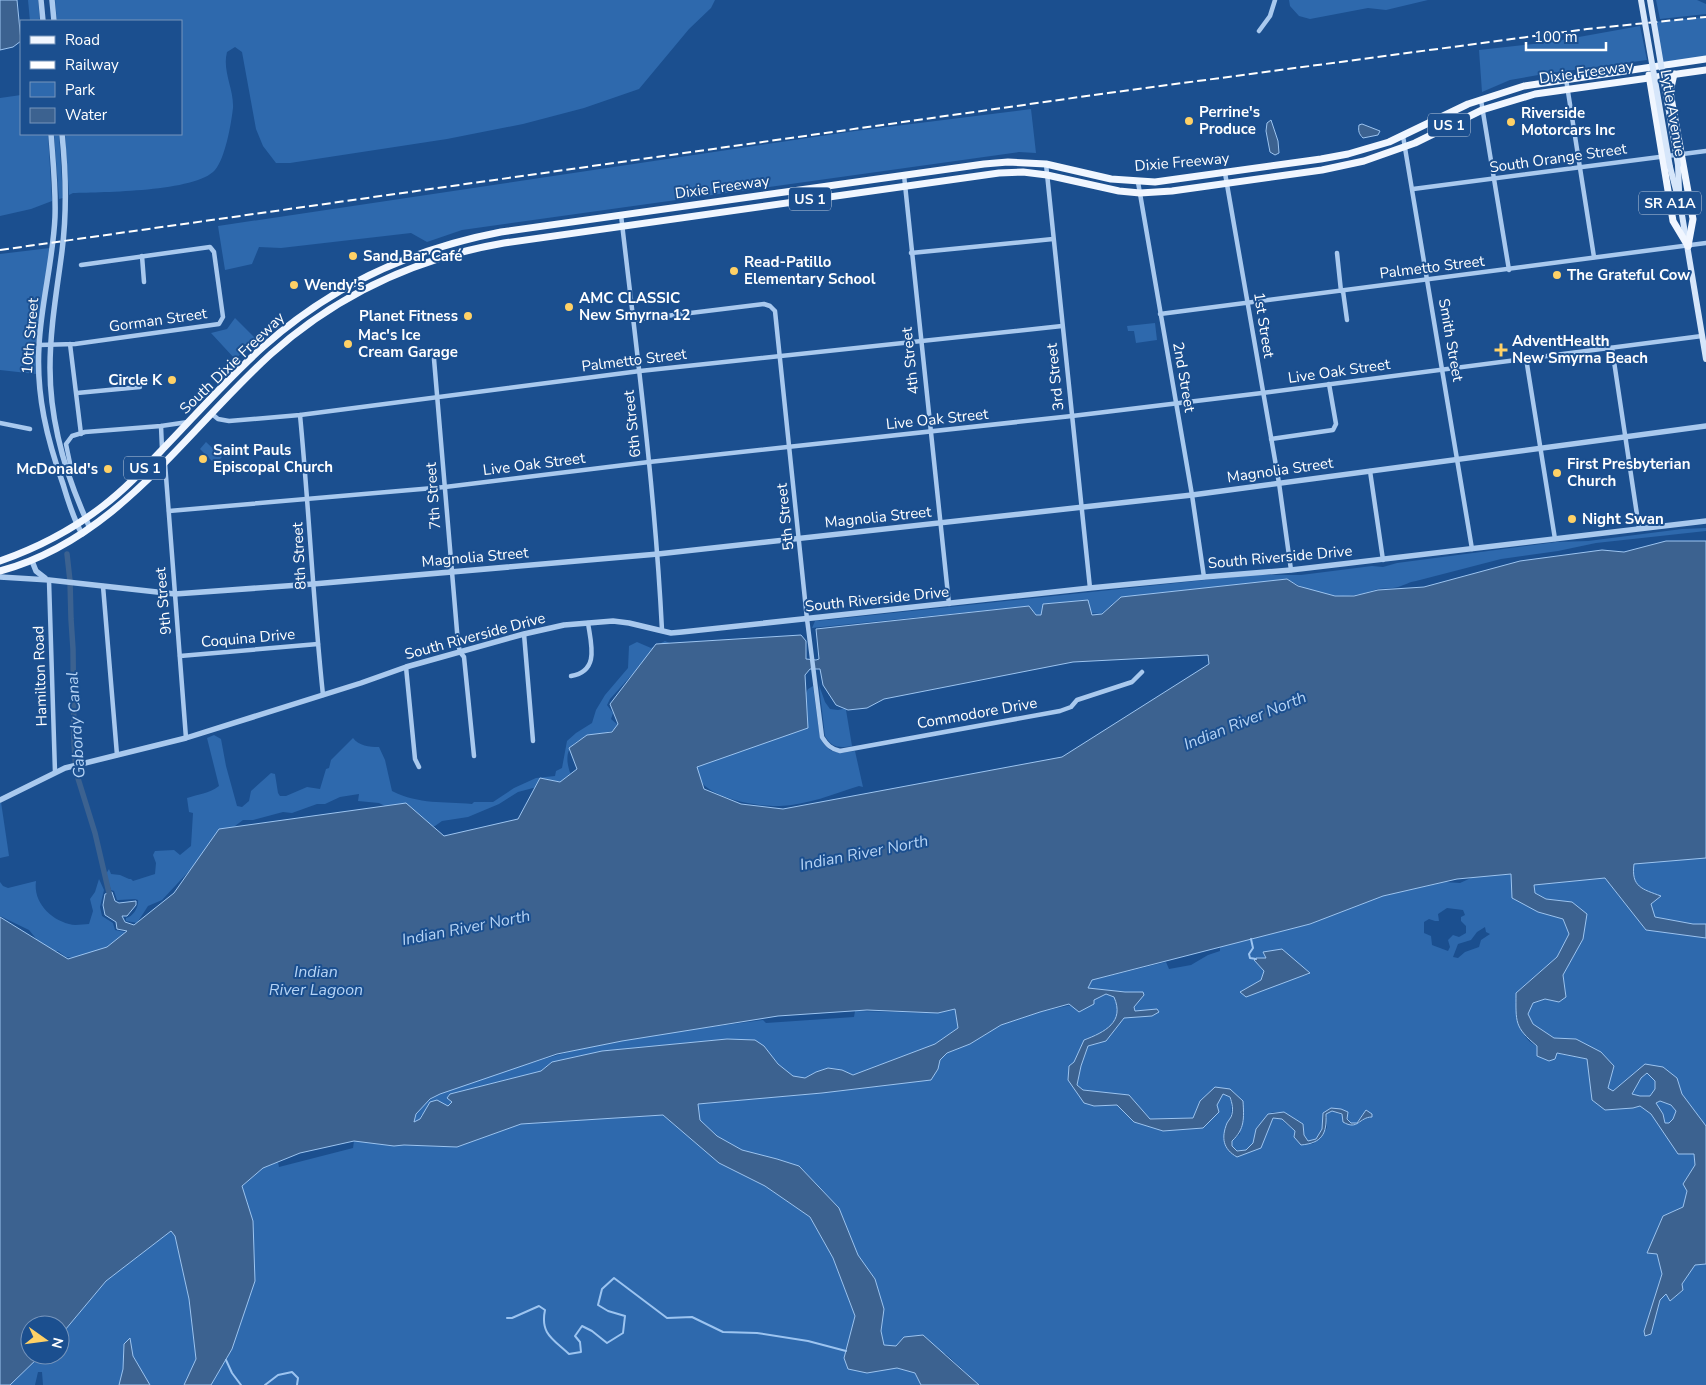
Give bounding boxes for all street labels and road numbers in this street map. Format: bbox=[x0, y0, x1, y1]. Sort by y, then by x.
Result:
street label: Dixie Freeway bbox=[1538, 55, 1635, 89]
street label: Lytle Avenue bbox=[1656, 68, 1690, 158]
road number: US 1 bbox=[1428, 114, 1470, 136]
street label: South Orange Street bbox=[1488, 138, 1629, 178]
street label: Dixie Freeway bbox=[1134, 148, 1231, 176]
street label: Dixie Freeway bbox=[674, 170, 771, 204]
road number: US 1 bbox=[789, 188, 831, 210]
road number: SR A1A bbox=[1639, 192, 1701, 214]
street label: Palmetto Street bbox=[1378, 251, 1486, 283]
street label: 1st Street bbox=[1249, 291, 1279, 360]
street label: 10th Street bbox=[17, 296, 43, 375]
street label: Smith Street bbox=[1434, 297, 1468, 384]
street label: Gorman Street bbox=[108, 303, 209, 337]
street label: South Dixie Freeway bbox=[175, 307, 289, 418]
street label: 4th Street bbox=[896, 326, 923, 396]
street label: 2nd Street bbox=[1168, 340, 1200, 414]
street label: 3rd Street bbox=[1041, 342, 1068, 412]
street label: Palmetto Street bbox=[580, 344, 688, 376]
street label: Live Oak Street bbox=[1287, 354, 1392, 388]
street label: 6th Street bbox=[618, 389, 645, 459]
street label: Live Oak Street bbox=[885, 404, 990, 434]
street label: Live Oak Street bbox=[482, 448, 587, 480]
street label: Magnolia Street bbox=[1226, 453, 1335, 487]
road number: US 1 bbox=[124, 456, 166, 479]
street label: 7th Street bbox=[421, 461, 445, 530]
street label: 5th Street bbox=[771, 482, 798, 552]
street label: Magnolia Street bbox=[824, 501, 933, 533]
street label: 8th Street bbox=[287, 521, 311, 590]
street label: South Riverside Drive bbox=[1207, 541, 1353, 573]
street label: Magnolia Street bbox=[421, 542, 530, 572]
street label: 9th Street bbox=[150, 566, 176, 636]
street label: South Riverside Drive bbox=[804, 581, 950, 617]
street label: South Riverside Drive bbox=[402, 608, 548, 664]
street label: Coquina Drive bbox=[200, 624, 296, 652]
street label: Hamilton Road bbox=[28, 625, 52, 727]
street label: Commodore Drive bbox=[915, 693, 1039, 733]

